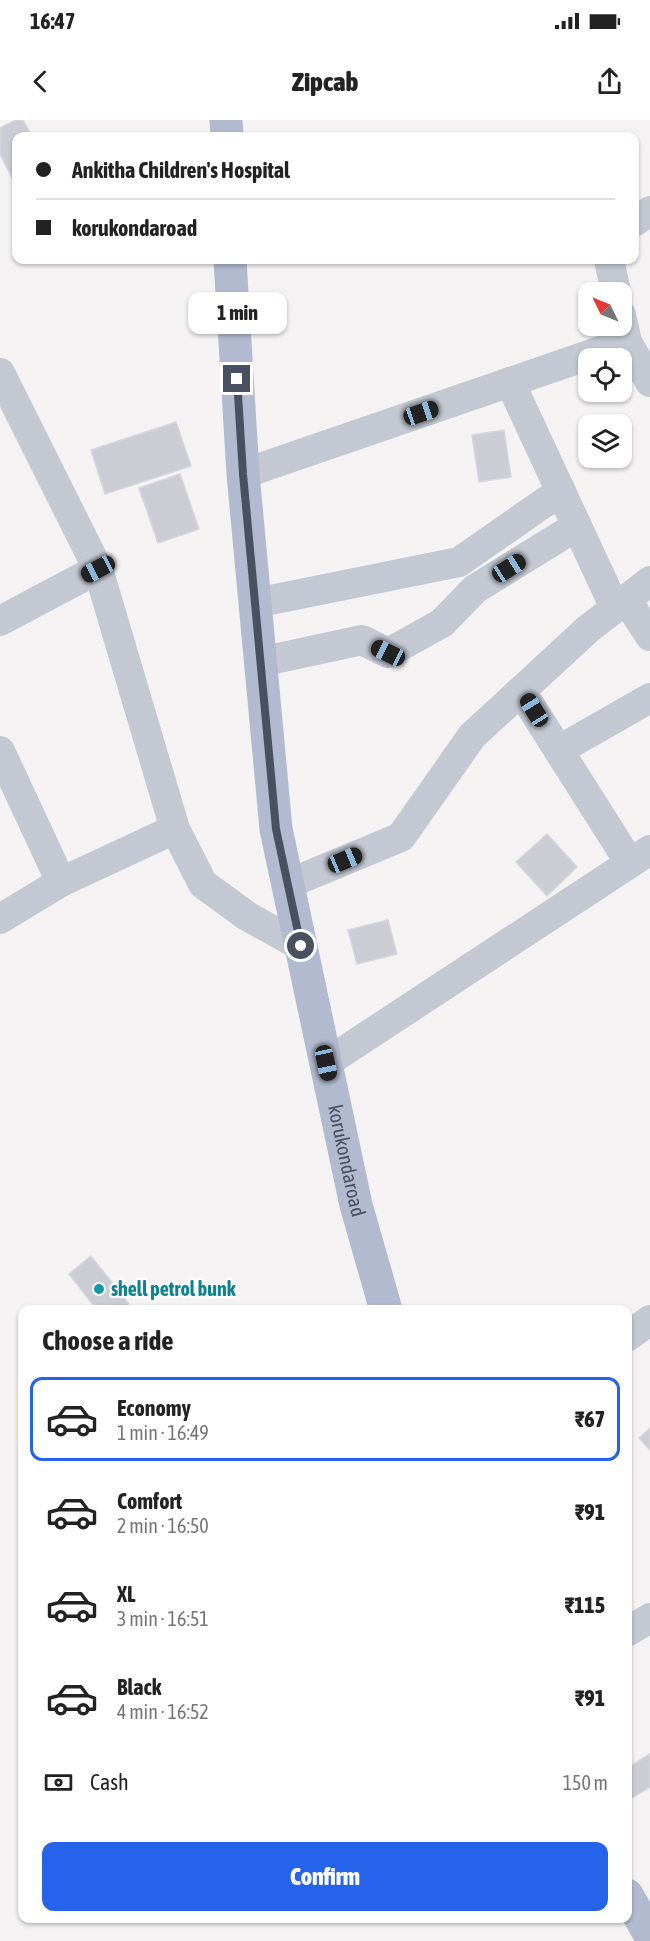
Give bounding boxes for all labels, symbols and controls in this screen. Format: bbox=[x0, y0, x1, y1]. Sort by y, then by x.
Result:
text: 16:47 bbox=[30, 8, 75, 34]
icon: back bbox=[24, 65, 57, 98]
icon: share bbox=[593, 65, 626, 98]
text: Zipcab bbox=[292, 66, 358, 97]
text: Ankitha Children's Hospital bbox=[72, 157, 290, 183]
text: korukondaroad bbox=[72, 215, 197, 241]
north arrow bbox=[578, 282, 632, 336]
map controls bbox=[578, 282, 632, 468]
callout: 1 min bbox=[188, 292, 286, 334]
text: 1 min bbox=[217, 301, 258, 324]
button: locate bbox=[578, 348, 632, 402]
route end bbox=[223, 365, 250, 392]
car bbox=[401, 399, 441, 427]
button: layers bbox=[578, 414, 632, 468]
car bbox=[489, 551, 529, 585]
car bbox=[78, 553, 118, 585]
car bbox=[368, 637, 408, 669]
car bbox=[517, 690, 551, 730]
car bbox=[325, 845, 365, 875]
route start bbox=[287, 932, 314, 959]
car bbox=[313, 1044, 339, 1082]
street label: korukondaroad bbox=[324, 1102, 371, 1219]
place label: shell petrol bunk bbox=[111, 1277, 236, 1300]
marker: shell petrol bunk bbox=[92, 1282, 106, 1296]
text: Choose a ride bbox=[42, 1325, 174, 1356]
icon: car bbox=[45, 1392, 99, 1446]
text: Economy bbox=[117, 1395, 191, 1421]
text: ₹67 bbox=[575, 1406, 605, 1432]
text: 1 min · 16:49 bbox=[117, 1421, 209, 1444]
icon: car bbox=[45, 1485, 99, 1539]
text: Comfort bbox=[117, 1488, 182, 1514]
text: ₹91 bbox=[575, 1499, 605, 1525]
text: 2 min · 16:50 bbox=[117, 1514, 209, 1537]
icon: car bbox=[45, 1578, 99, 1632]
text: XL bbox=[117, 1581, 135, 1607]
text: ₹115 bbox=[565, 1592, 605, 1618]
text: 3 min · 16:51 bbox=[117, 1607, 209, 1630]
icon: car bbox=[45, 1671, 99, 1725]
text: Black bbox=[117, 1674, 161, 1700]
text: ₹91 bbox=[575, 1685, 605, 1711]
text: 4 min · 16:52 bbox=[117, 1700, 209, 1723]
icon: cash bbox=[42, 1766, 75, 1799]
text: Cash bbox=[90, 1769, 129, 1795]
text: 150 m bbox=[563, 1771, 608, 1794]
button: Confirm bbox=[42, 1842, 608, 1911]

